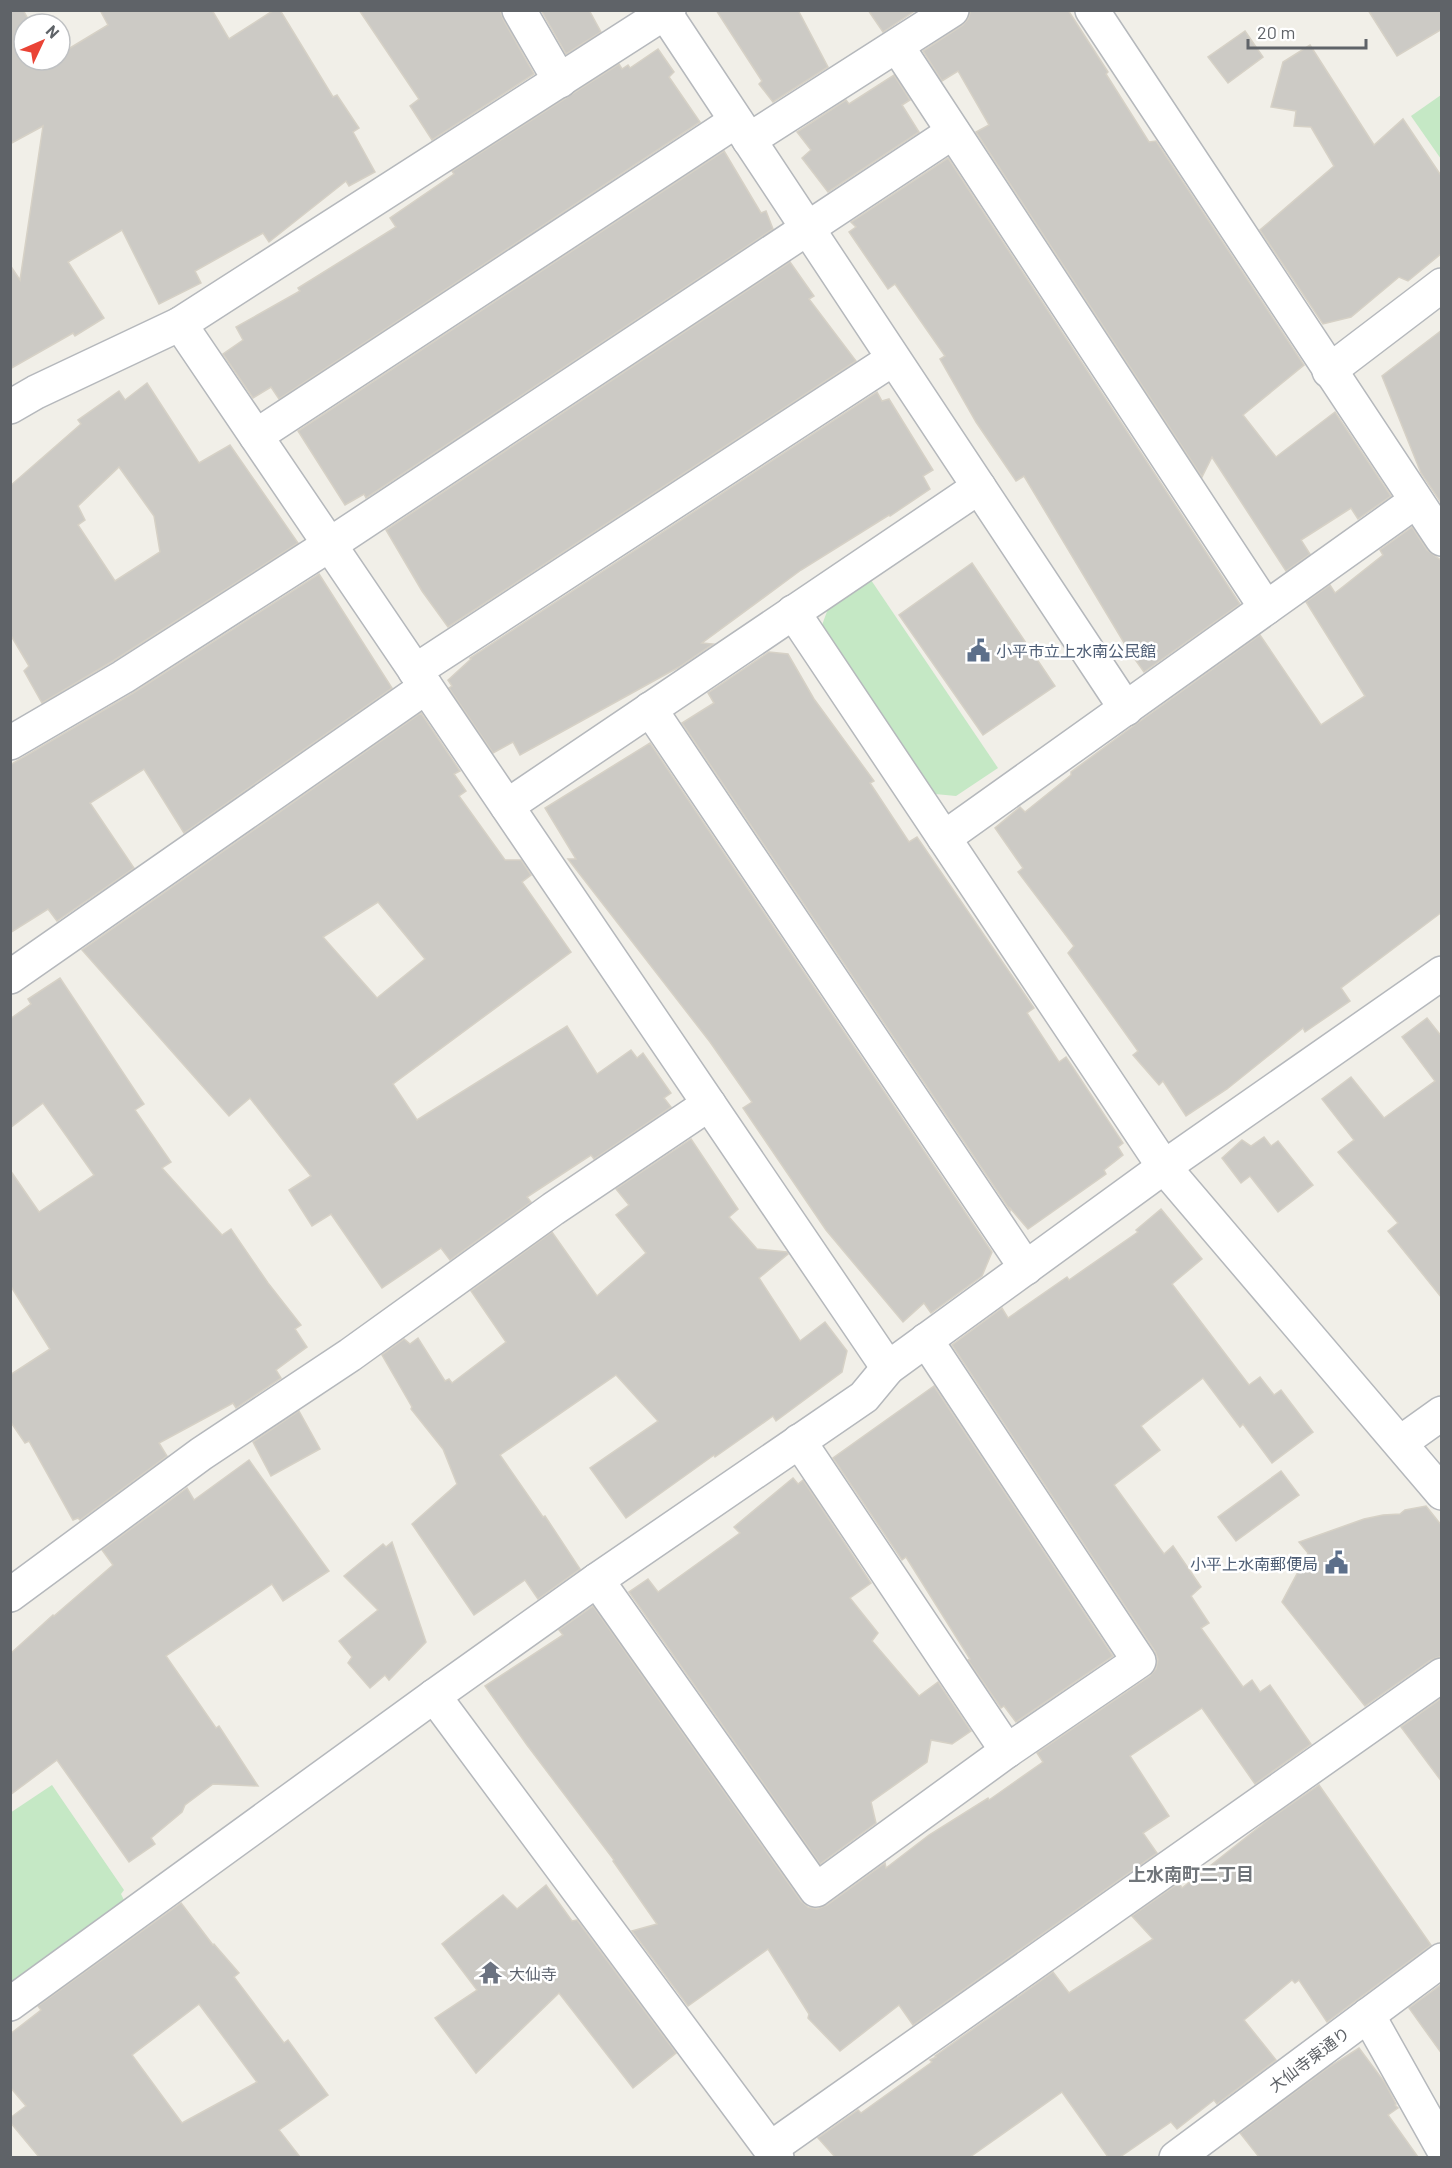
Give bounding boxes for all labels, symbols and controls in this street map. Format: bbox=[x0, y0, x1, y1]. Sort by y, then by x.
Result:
north arrow bbox=[12, 12, 72, 72]
scale bar bbox=[1248, 12, 1366, 50]
text: N bbox=[43, 21, 64, 42]
text: 20 m bbox=[1257, 21, 1295, 43]
public building icon: 小平市立上水南公民館 bbox=[965, 637, 991, 663]
place label: 小平市立上水南公民館 bbox=[996, 641, 1156, 660]
public building icon: 小平上水南郵便局 bbox=[1323, 1550, 1349, 1576]
place label: 小平上水南郵便局 bbox=[1190, 1554, 1318, 1573]
district label: 上水南町二丁目 bbox=[1128, 1863, 1254, 1885]
temple icon: 大仙寺 bbox=[478, 1960, 504, 1986]
place label: 大仙寺 bbox=[509, 1964, 557, 1983]
street label: 大仙寺東通り bbox=[1265, 2023, 1353, 2095]

